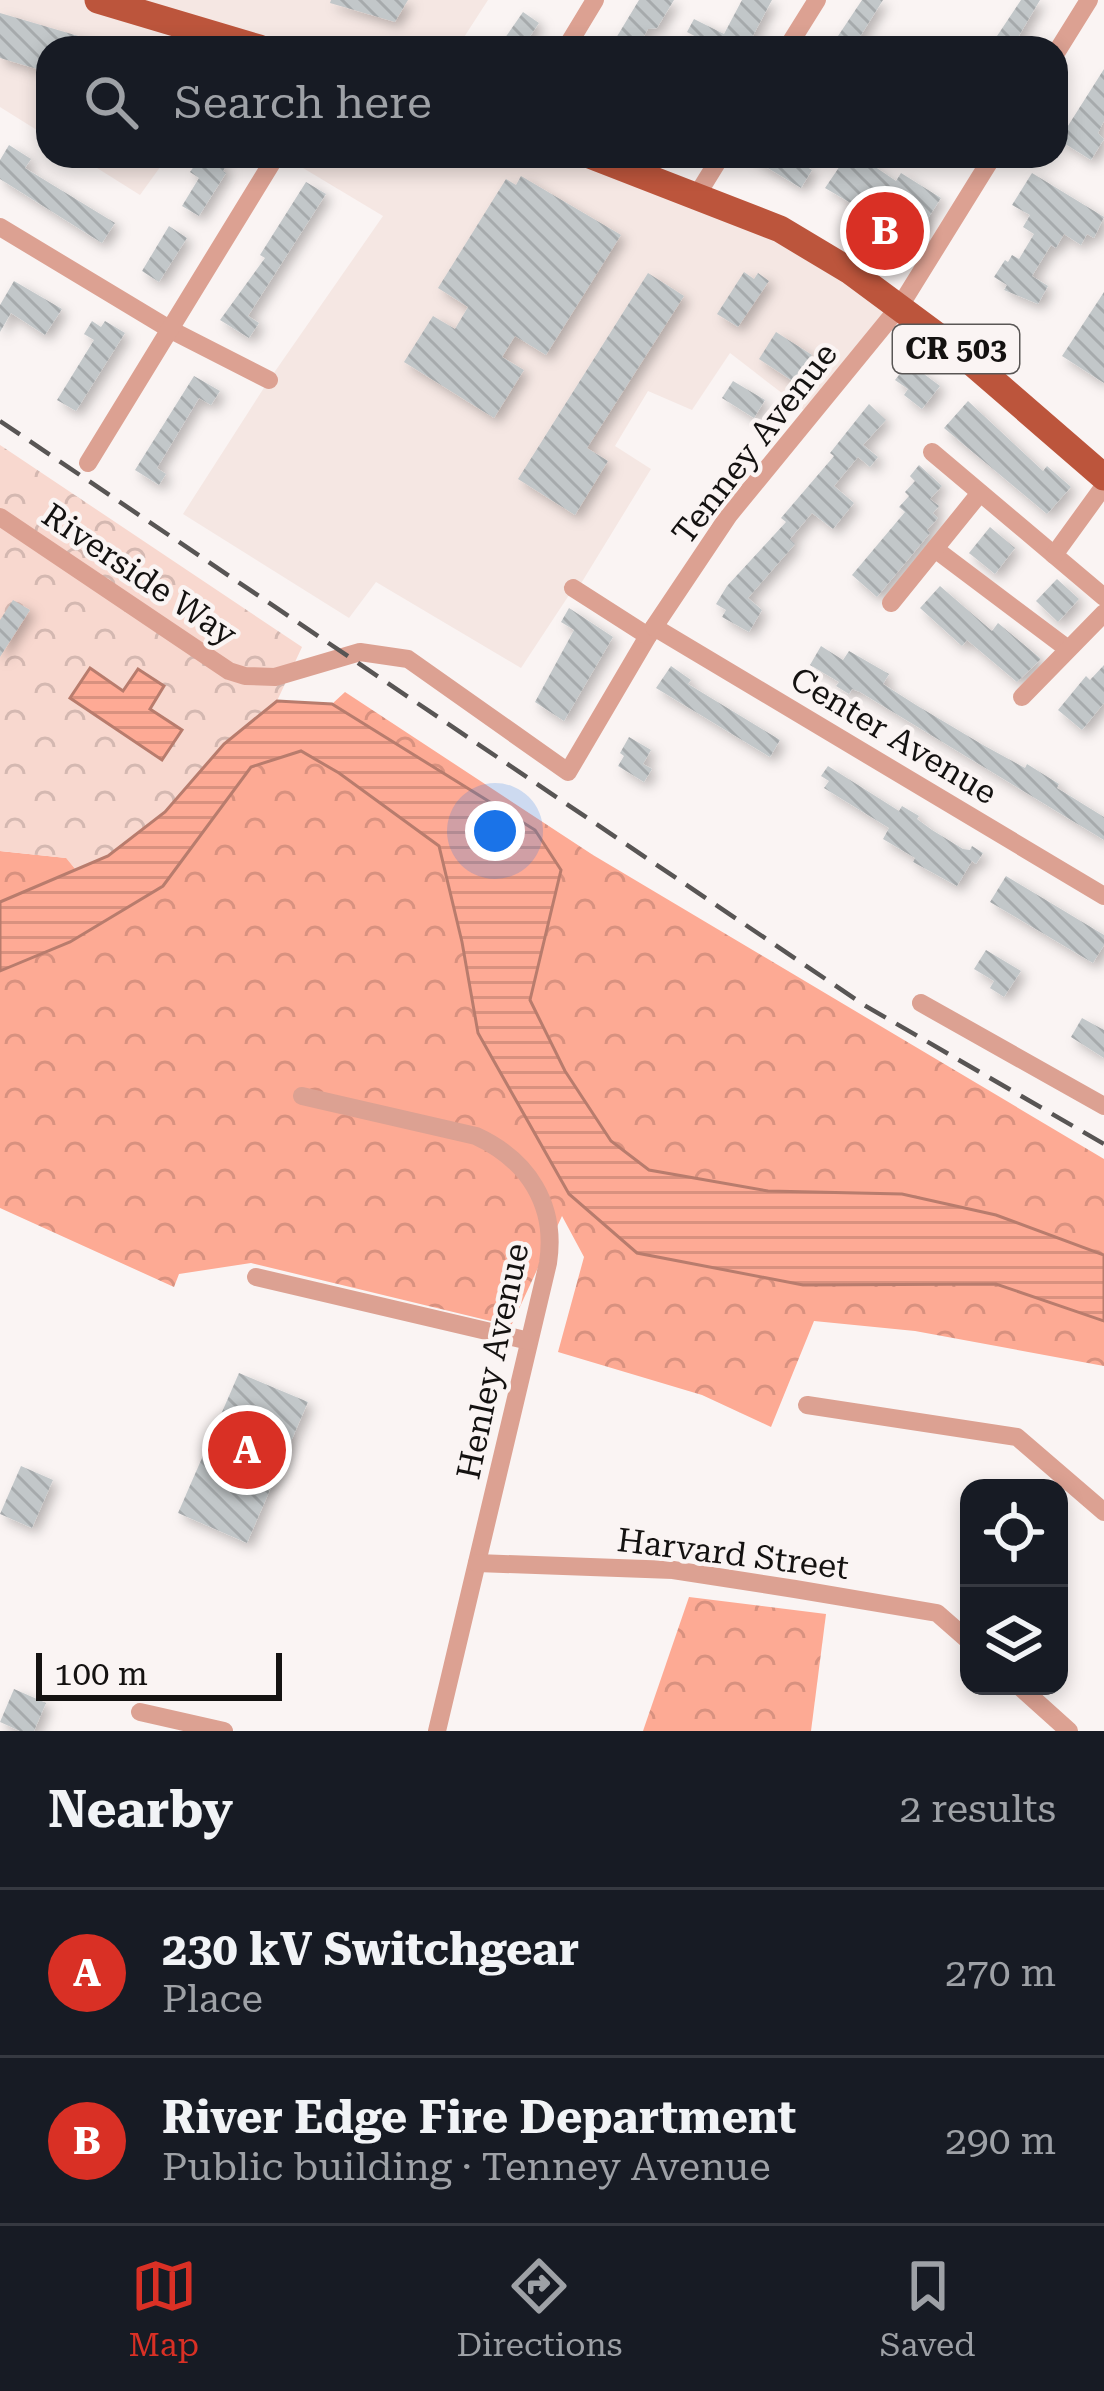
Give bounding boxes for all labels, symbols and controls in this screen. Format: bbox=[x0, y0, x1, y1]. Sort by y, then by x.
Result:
search box bbox=[36, 36, 1068, 168]
icon: search bbox=[78, 69, 144, 135]
text: Search here bbox=[174, 76, 432, 129]
pin: B bbox=[846, 186, 924, 276]
road number: CR 503 bbox=[893, 325, 1019, 373]
street label: Tenney Avenue bbox=[664, 335, 845, 552]
street label: Riverside Way bbox=[35, 495, 245, 654]
street label: Center Avenue bbox=[784, 659, 1004, 812]
your location bbox=[465, 801, 525, 861]
street label: Henley Avenue bbox=[448, 1240, 537, 1483]
pin: A bbox=[208, 1405, 286, 1495]
map controls bbox=[960, 1479, 1068, 1695]
button: locate bbox=[960, 1479, 1068, 1587]
street label: Harvard Street bbox=[615, 1520, 851, 1587]
button: layers bbox=[960, 1587, 1068, 1695]
scale bar bbox=[36, 1647, 282, 1700]
text: 100 m bbox=[54, 1654, 148, 1693]
text: Nearby bbox=[48, 1780, 233, 1839]
text: 2 results bbox=[899, 1786, 1056, 1832]
text: 230 kV Switchgear bbox=[162, 1923, 579, 1976]
text: A bbox=[73, 1950, 101, 1996]
text: 270 m bbox=[945, 1950, 1056, 1996]
text: Place bbox=[162, 1976, 263, 2022]
text: River Edge Fire Department bbox=[162, 2091, 796, 2144]
text: B bbox=[73, 2118, 101, 2164]
text: 290 m bbox=[945, 2118, 1056, 2164]
text: Public building · Tenney Avenue bbox=[162, 2144, 771, 2190]
tab: Map bbox=[129, 2253, 199, 2364]
tab: Directions bbox=[456, 2253, 622, 2364]
tab: Saved bbox=[880, 2253, 975, 2364]

